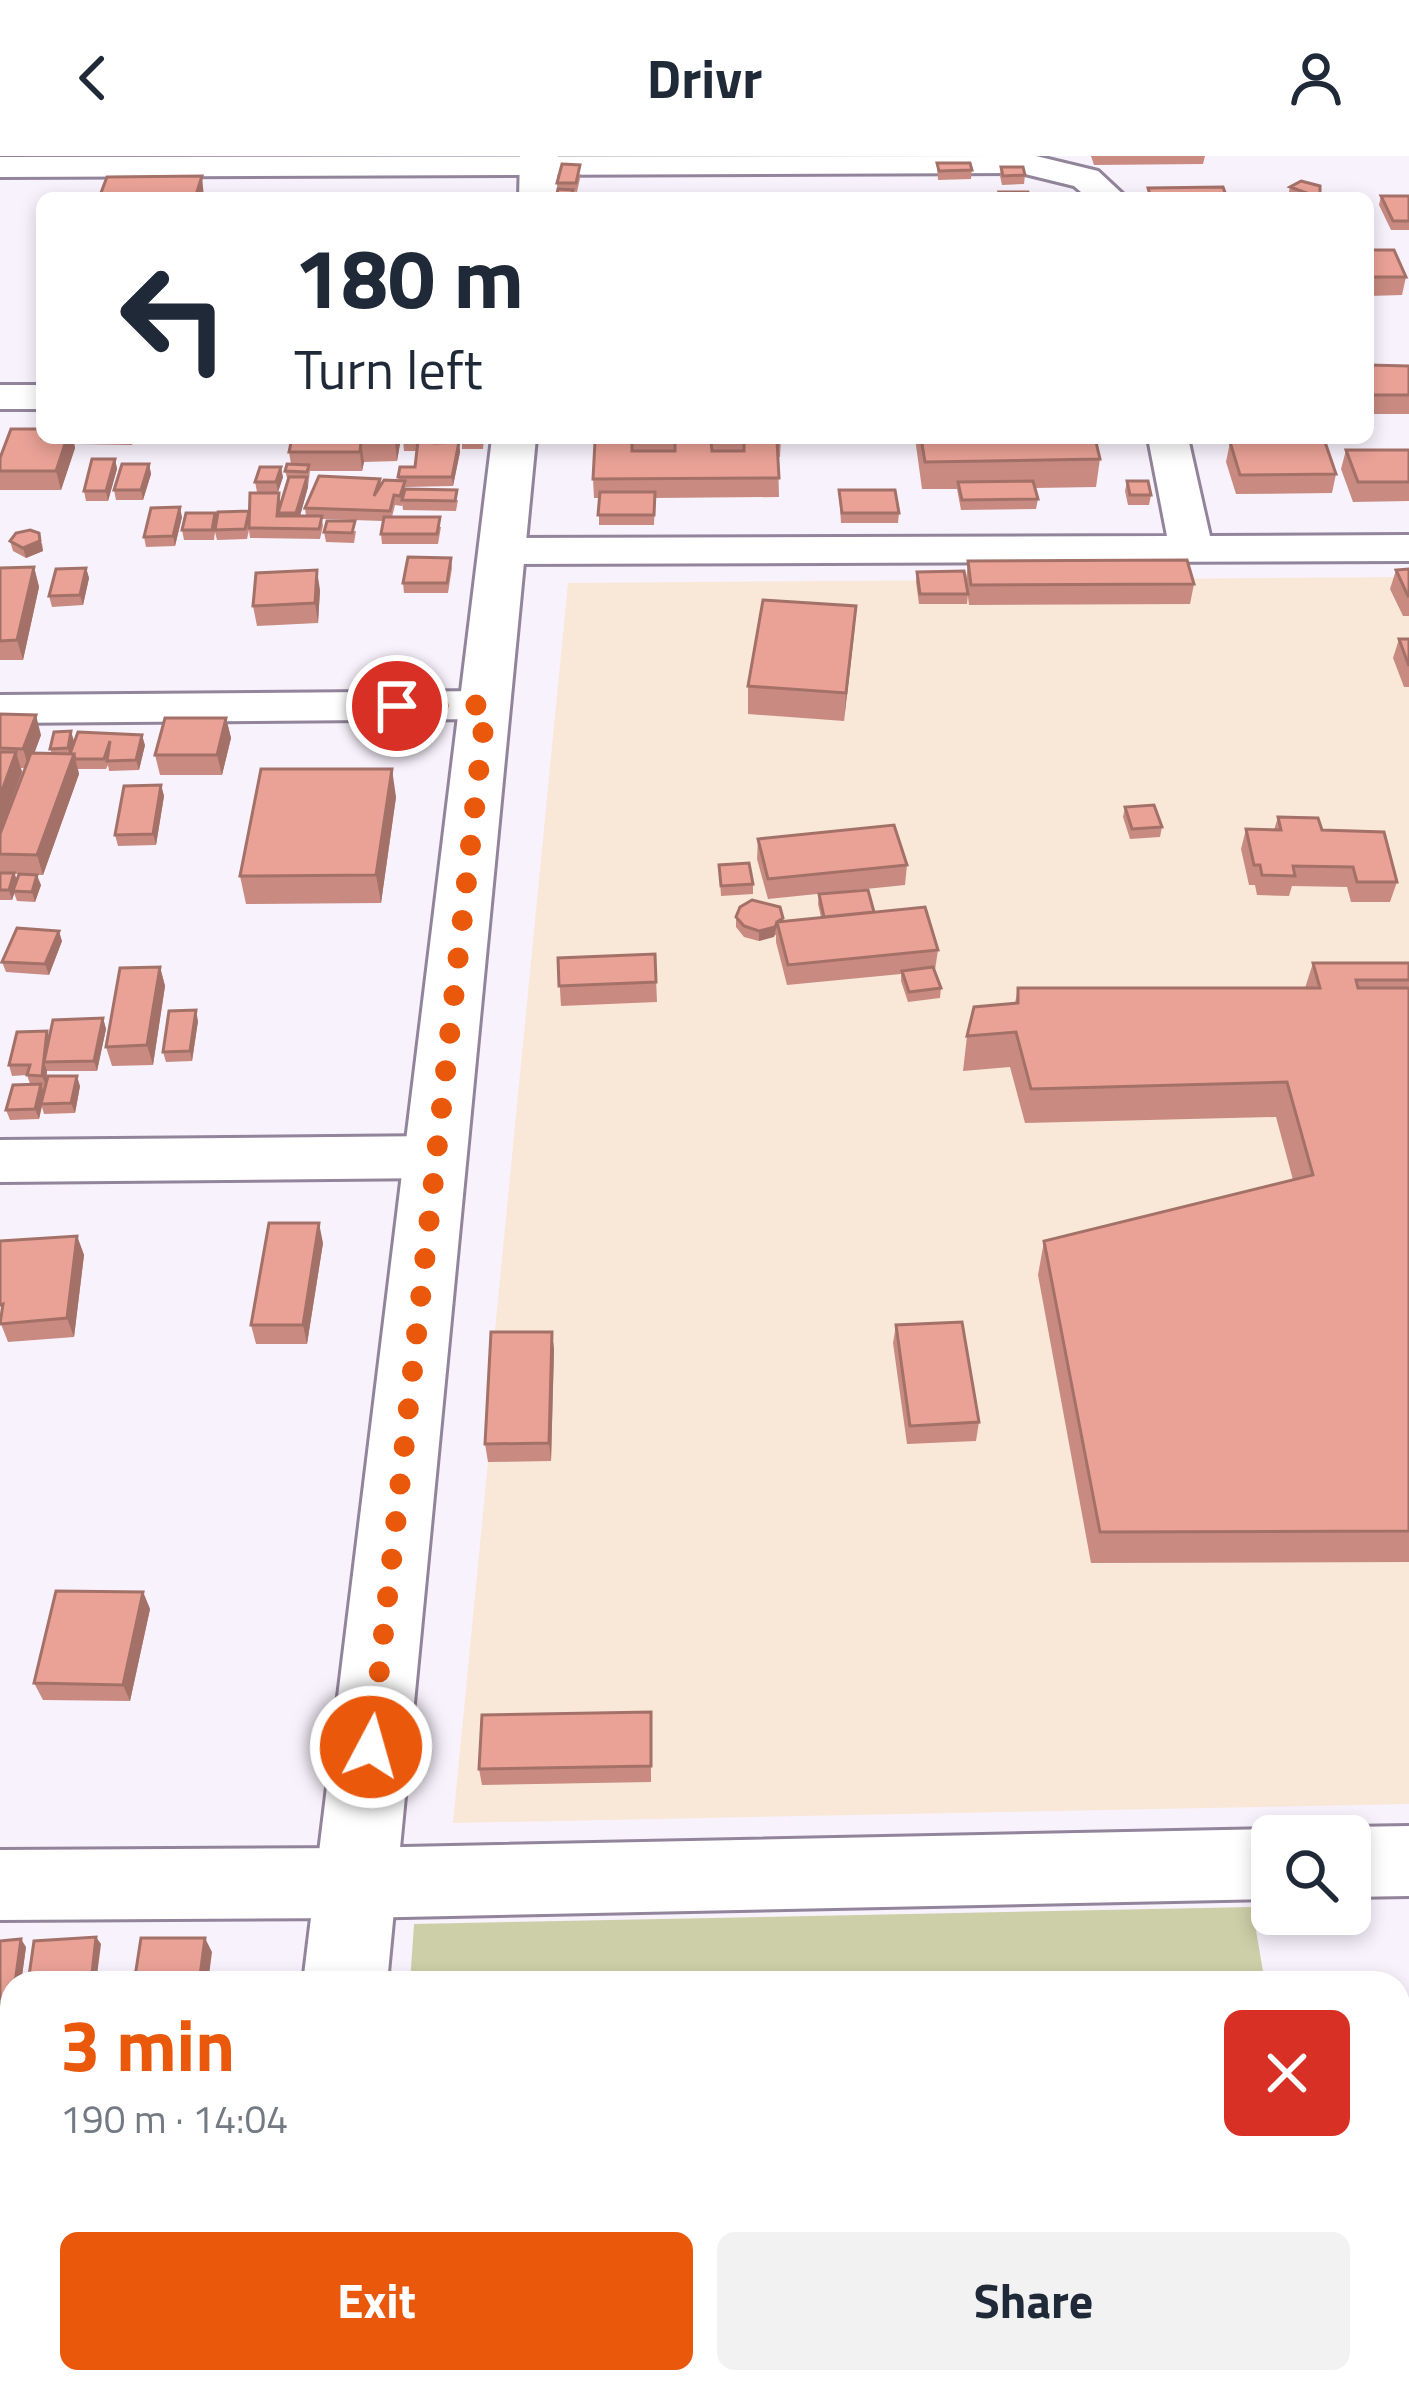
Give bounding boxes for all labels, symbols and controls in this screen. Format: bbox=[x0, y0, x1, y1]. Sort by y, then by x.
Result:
text: Drivr bbox=[647, 37, 762, 119]
icon: back bbox=[60, 45, 126, 111]
icon: person bbox=[1283, 45, 1349, 111]
text: 180 m bbox=[294, 213, 524, 341]
icon: left bbox=[96, 240, 252, 396]
text: Turn left bbox=[294, 328, 483, 410]
pin bbox=[346, 655, 448, 757]
icon: arrive bbox=[364, 673, 430, 739]
position arrow bbox=[308, 1684, 434, 1810]
map controls bbox=[1251, 1815, 1371, 1935]
button: search bbox=[1251, 1815, 1371, 1935]
text: 3 min bbox=[60, 1989, 235, 2099]
button: close bbox=[1224, 2010, 1350, 2136]
text: 190 m · 14:04 bbox=[60, 2089, 288, 2148]
button: Exit bbox=[60, 2232, 693, 2370]
button: Share bbox=[717, 2232, 1350, 2370]

